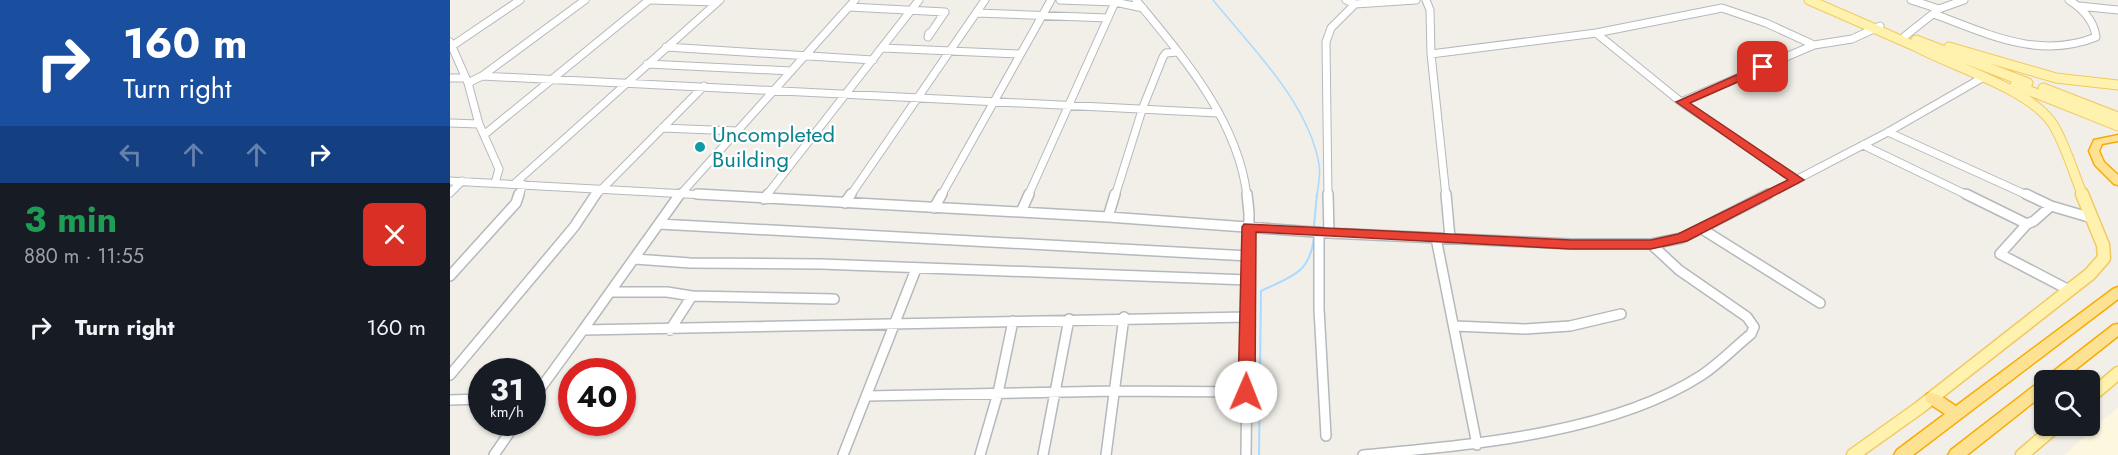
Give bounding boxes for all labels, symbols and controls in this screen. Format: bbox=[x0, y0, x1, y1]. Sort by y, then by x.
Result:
text: 160 m bbox=[123, 13, 247, 74]
icon: right bbox=[24, 24, 102, 102]
pin bbox=[1737, 41, 1788, 92]
icon: arrive bbox=[1746, 50, 1779, 83]
text: Turn right bbox=[123, 69, 231, 108]
place label: Uncompleted Building bbox=[712, 118, 835, 175]
icon: left bbox=[114, 138, 147, 171]
icon: ahead bbox=[177, 138, 210, 171]
icon: ahead bbox=[240, 138, 273, 171]
icon: right bbox=[303, 138, 336, 171]
marker: Uncompleted Building bbox=[693, 140, 707, 154]
text: 3 min bbox=[24, 193, 117, 245]
button: close bbox=[363, 203, 426, 266]
text: 880 m · 11:55 bbox=[24, 242, 144, 271]
icon: right bbox=[24, 311, 57, 344]
text: Turn right bbox=[75, 311, 175, 343]
text: 160 m bbox=[366, 311, 426, 343]
speed limit sign: 40 bbox=[558, 358, 636, 436]
position arrow bbox=[1214, 360, 1278, 424]
text: 31 bbox=[490, 368, 524, 411]
map controls bbox=[2034, 370, 2100, 436]
button: search bbox=[2034, 370, 2100, 436]
text: km/h bbox=[490, 401, 524, 423]

